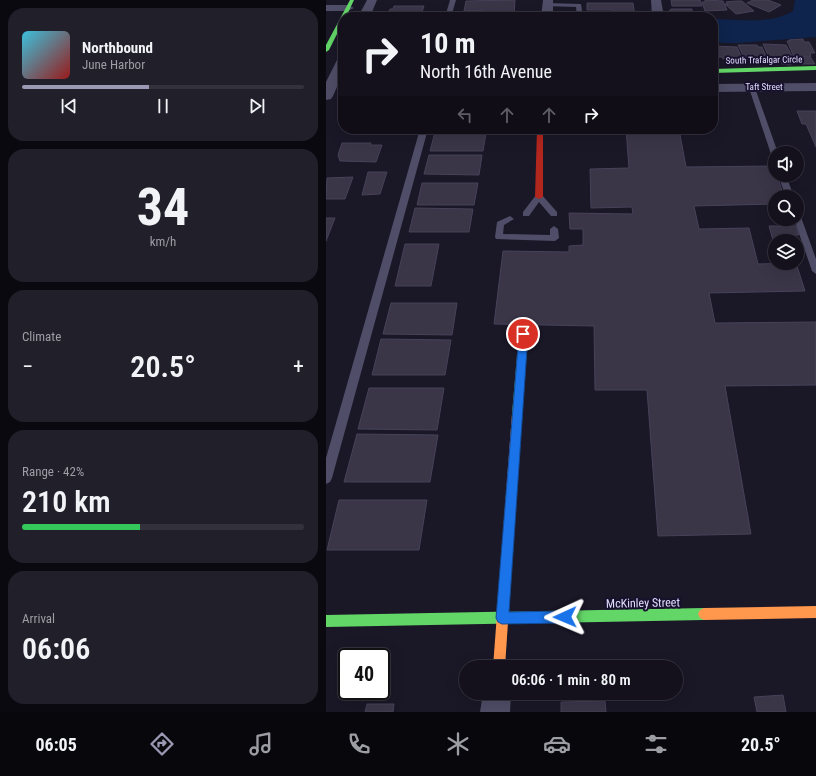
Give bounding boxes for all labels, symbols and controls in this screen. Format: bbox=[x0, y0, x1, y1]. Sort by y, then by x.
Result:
text: 10 m bbox=[420, 27, 476, 60]
icon: right bbox=[354, 28, 406, 80]
text: Northbound bbox=[82, 39, 153, 57]
street label: South Trafalgar Circle bbox=[726, 54, 802, 66]
text: June Harbor bbox=[82, 57, 145, 72]
text: North 16th Avenue bbox=[420, 61, 552, 82]
street label: Taft Street bbox=[745, 82, 783, 92]
icon: previous bbox=[58, 95, 80, 117]
icon: pause bbox=[152, 95, 174, 117]
icon: next bbox=[246, 95, 268, 117]
icon: left bbox=[454, 104, 476, 126]
icon: ahead bbox=[496, 104, 518, 126]
icon: ahead bbox=[538, 104, 560, 126]
icon: right bbox=[580, 104, 602, 126]
map controls bbox=[768, 146, 804, 270]
button: sound bbox=[768, 146, 804, 182]
text: 34 bbox=[137, 177, 189, 238]
button: search bbox=[768, 190, 804, 226]
text: km/h bbox=[150, 234, 176, 249]
button: layers bbox=[768, 234, 804, 270]
pin bbox=[506, 317, 540, 351]
icon: arrive bbox=[512, 323, 534, 345]
text: Climate bbox=[22, 329, 61, 344]
text: 20.5° bbox=[130, 349, 196, 384]
text: − bbox=[22, 354, 33, 379]
text: + bbox=[293, 354, 304, 379]
text: Range · 42% bbox=[22, 464, 84, 479]
text: 210 km bbox=[22, 484, 111, 519]
street label: McKinley Street bbox=[606, 595, 681, 611]
position arrow bbox=[544, 596, 586, 638]
text: Arrival bbox=[22, 611, 55, 626]
text: 06:06 bbox=[22, 631, 90, 666]
speed limit sign: 40 bbox=[338, 648, 390, 700]
text: 06:06 · 1 min · 80 m bbox=[511, 671, 631, 689]
icon: directions bbox=[148, 730, 176, 758]
icon: music bbox=[247, 730, 275, 758]
icon: phone bbox=[345, 730, 373, 758]
icon: climate bbox=[444, 730, 472, 758]
icon: car bbox=[543, 730, 571, 758]
icon: filters bbox=[642, 730, 670, 758]
text: 06:05 bbox=[35, 734, 77, 755]
text: 20.5° bbox=[741, 734, 781, 755]

